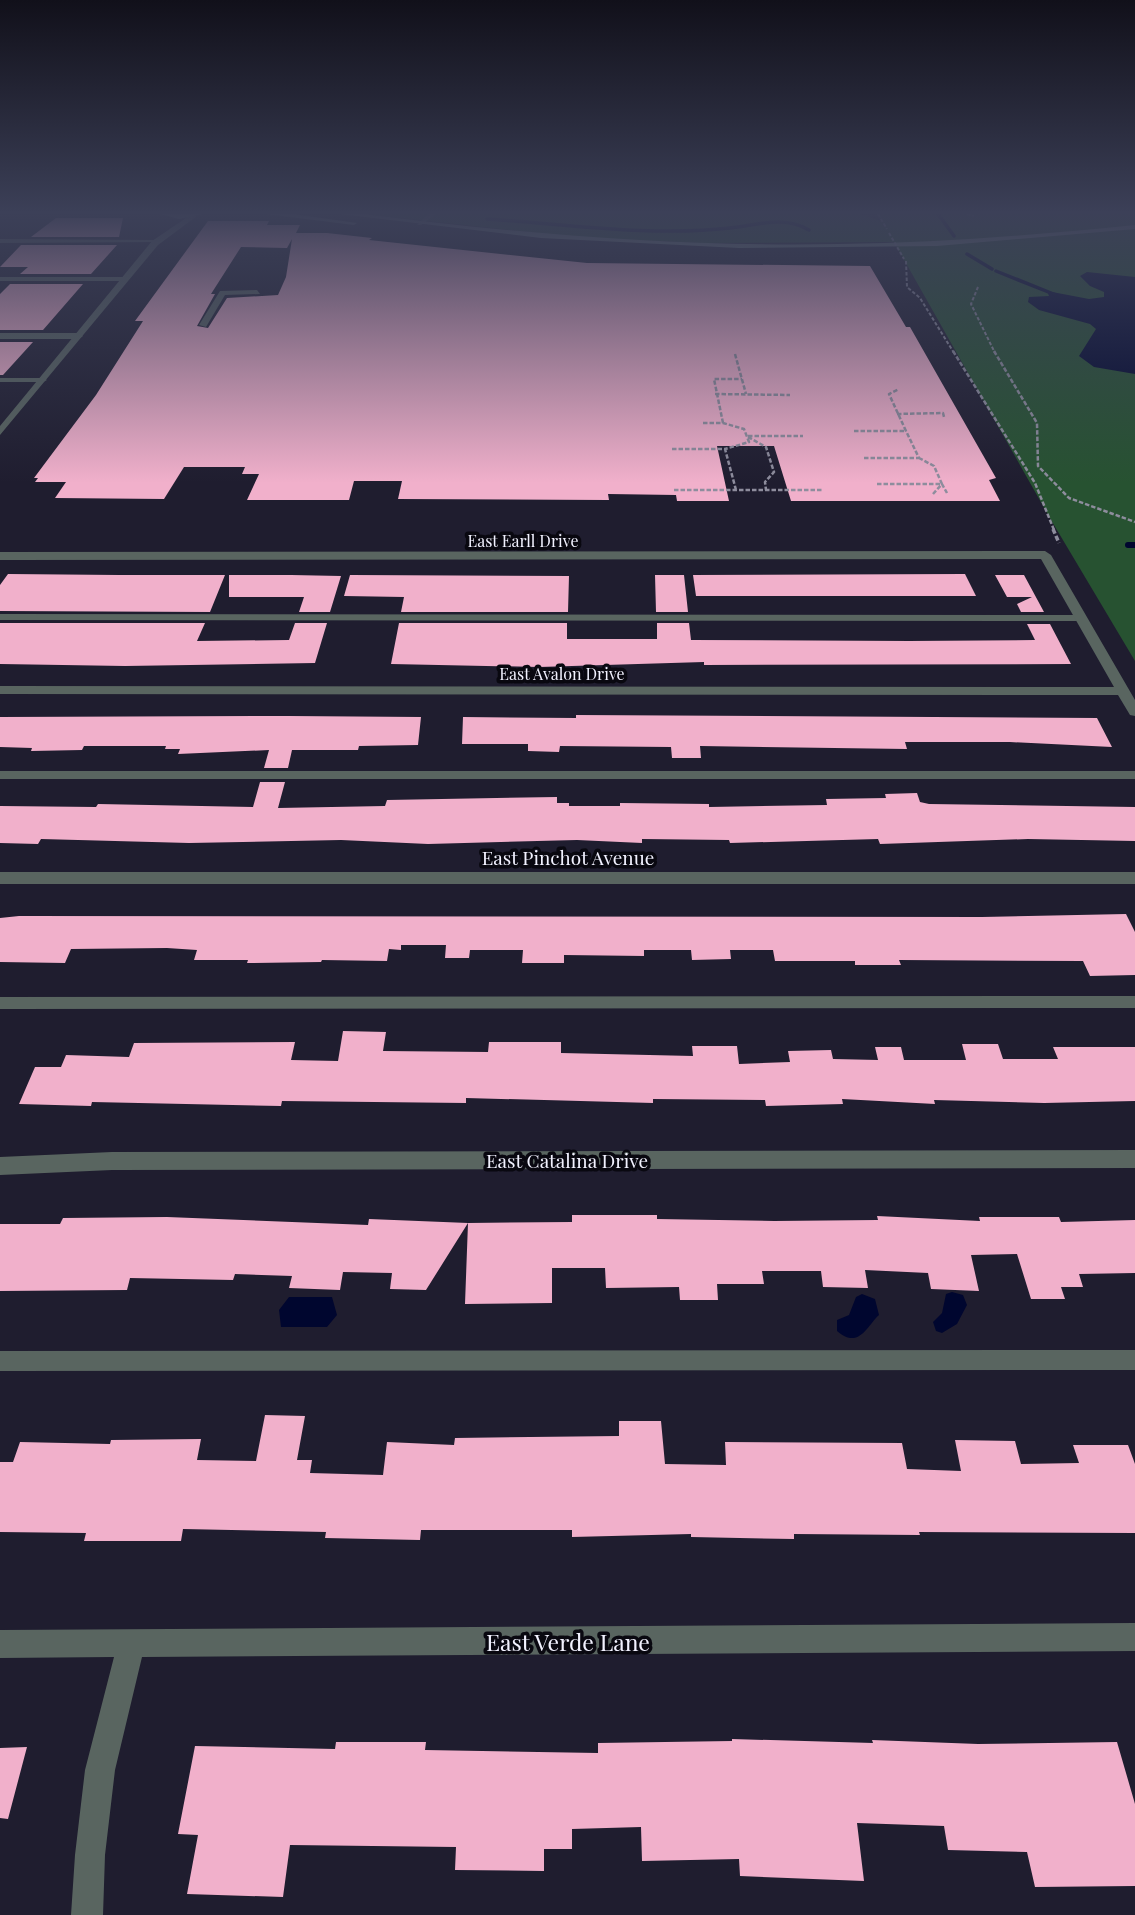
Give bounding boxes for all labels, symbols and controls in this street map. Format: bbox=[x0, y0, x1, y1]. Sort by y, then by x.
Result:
street label: East Earll Drive bbox=[467, 530, 579, 551]
street label: East Avalon Drive bbox=[499, 663, 625, 684]
street label: East Pinchot Avenue bbox=[482, 844, 654, 870]
street label: East Catalina Drive bbox=[486, 1147, 648, 1173]
street label: East Verde Lane bbox=[486, 1626, 650, 1657]

